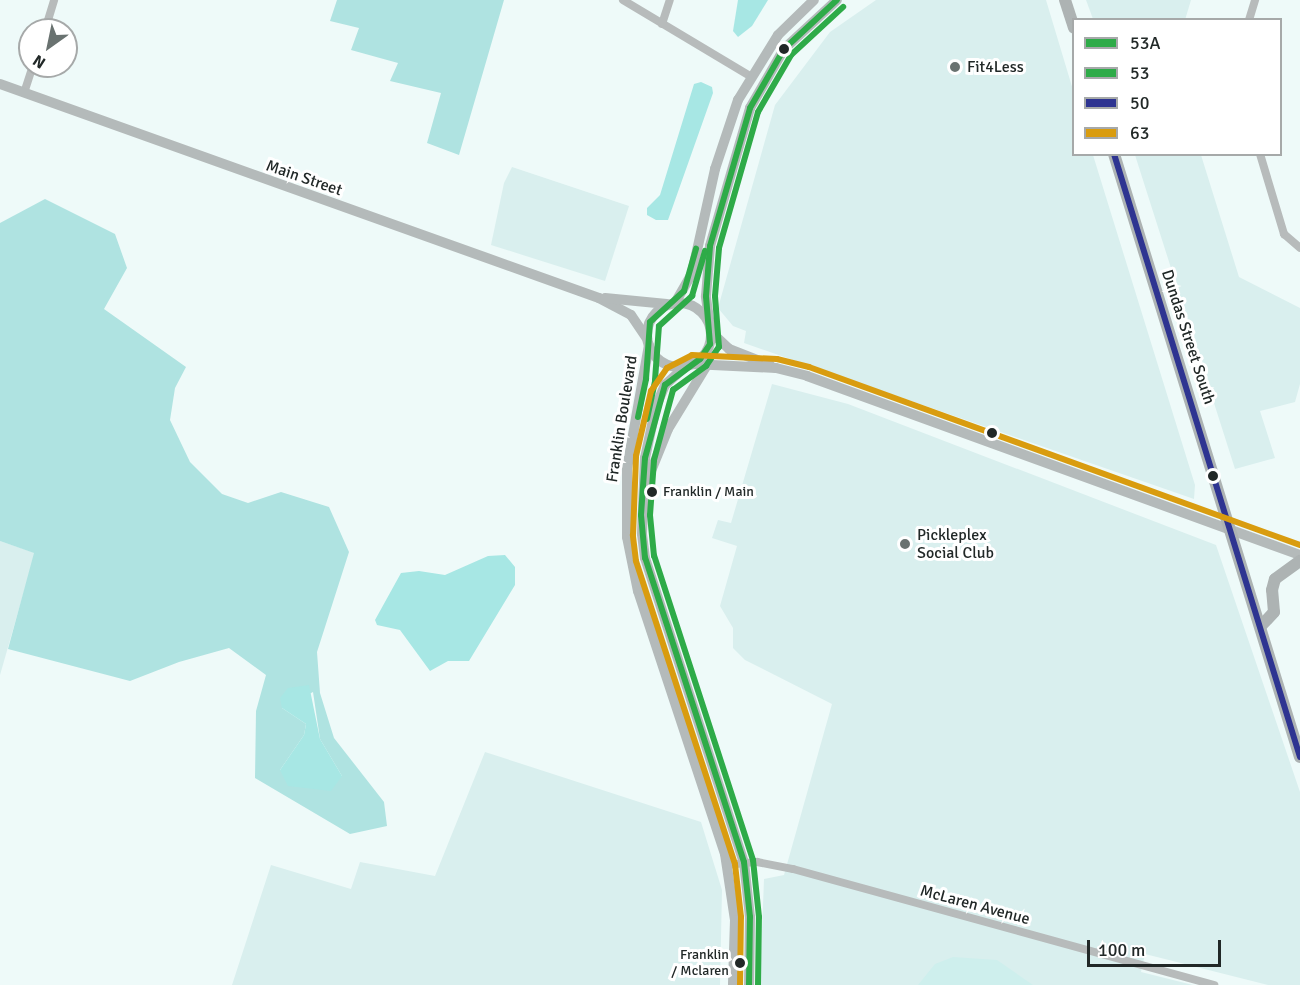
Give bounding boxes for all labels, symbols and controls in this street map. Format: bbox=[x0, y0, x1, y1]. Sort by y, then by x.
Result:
north arrow bbox=[18, 18, 78, 78]
legend bbox=[1072, 18, 1282, 156]
text: 53A bbox=[1130, 32, 1160, 54]
unlabelled marker bbox=[778, 43, 790, 55]
text: N bbox=[29, 50, 49, 73]
place label: Fit4Less bbox=[967, 57, 1024, 77]
marker: Fit4Less bbox=[948, 60, 962, 74]
text: 53 bbox=[1130, 62, 1149, 84]
text: 50 bbox=[1130, 92, 1149, 114]
text: 63 bbox=[1130, 122, 1149, 144]
street label: Main Street bbox=[263, 156, 345, 200]
street label: Dundas Street South bbox=[1157, 267, 1219, 407]
street label: Franklin Boulevard bbox=[602, 354, 642, 484]
unlabelled marker bbox=[986, 427, 998, 439]
unlabelled marker bbox=[1207, 470, 1219, 482]
place label: Franklin / Main bbox=[663, 484, 754, 500]
marker: Franklin / Main bbox=[646, 486, 658, 498]
place label: Pickleplex Social Club bbox=[917, 525, 994, 563]
marker: Pickleplex Social Club bbox=[898, 537, 912, 551]
street label: McLaren Avenue bbox=[918, 881, 1032, 929]
scale bar bbox=[1090, 928, 1224, 966]
text: 100 m bbox=[1098, 939, 1145, 961]
place label: Franklin / Mclaren bbox=[671, 947, 729, 980]
marker: Franklin / Mclaren bbox=[734, 957, 746, 969]

